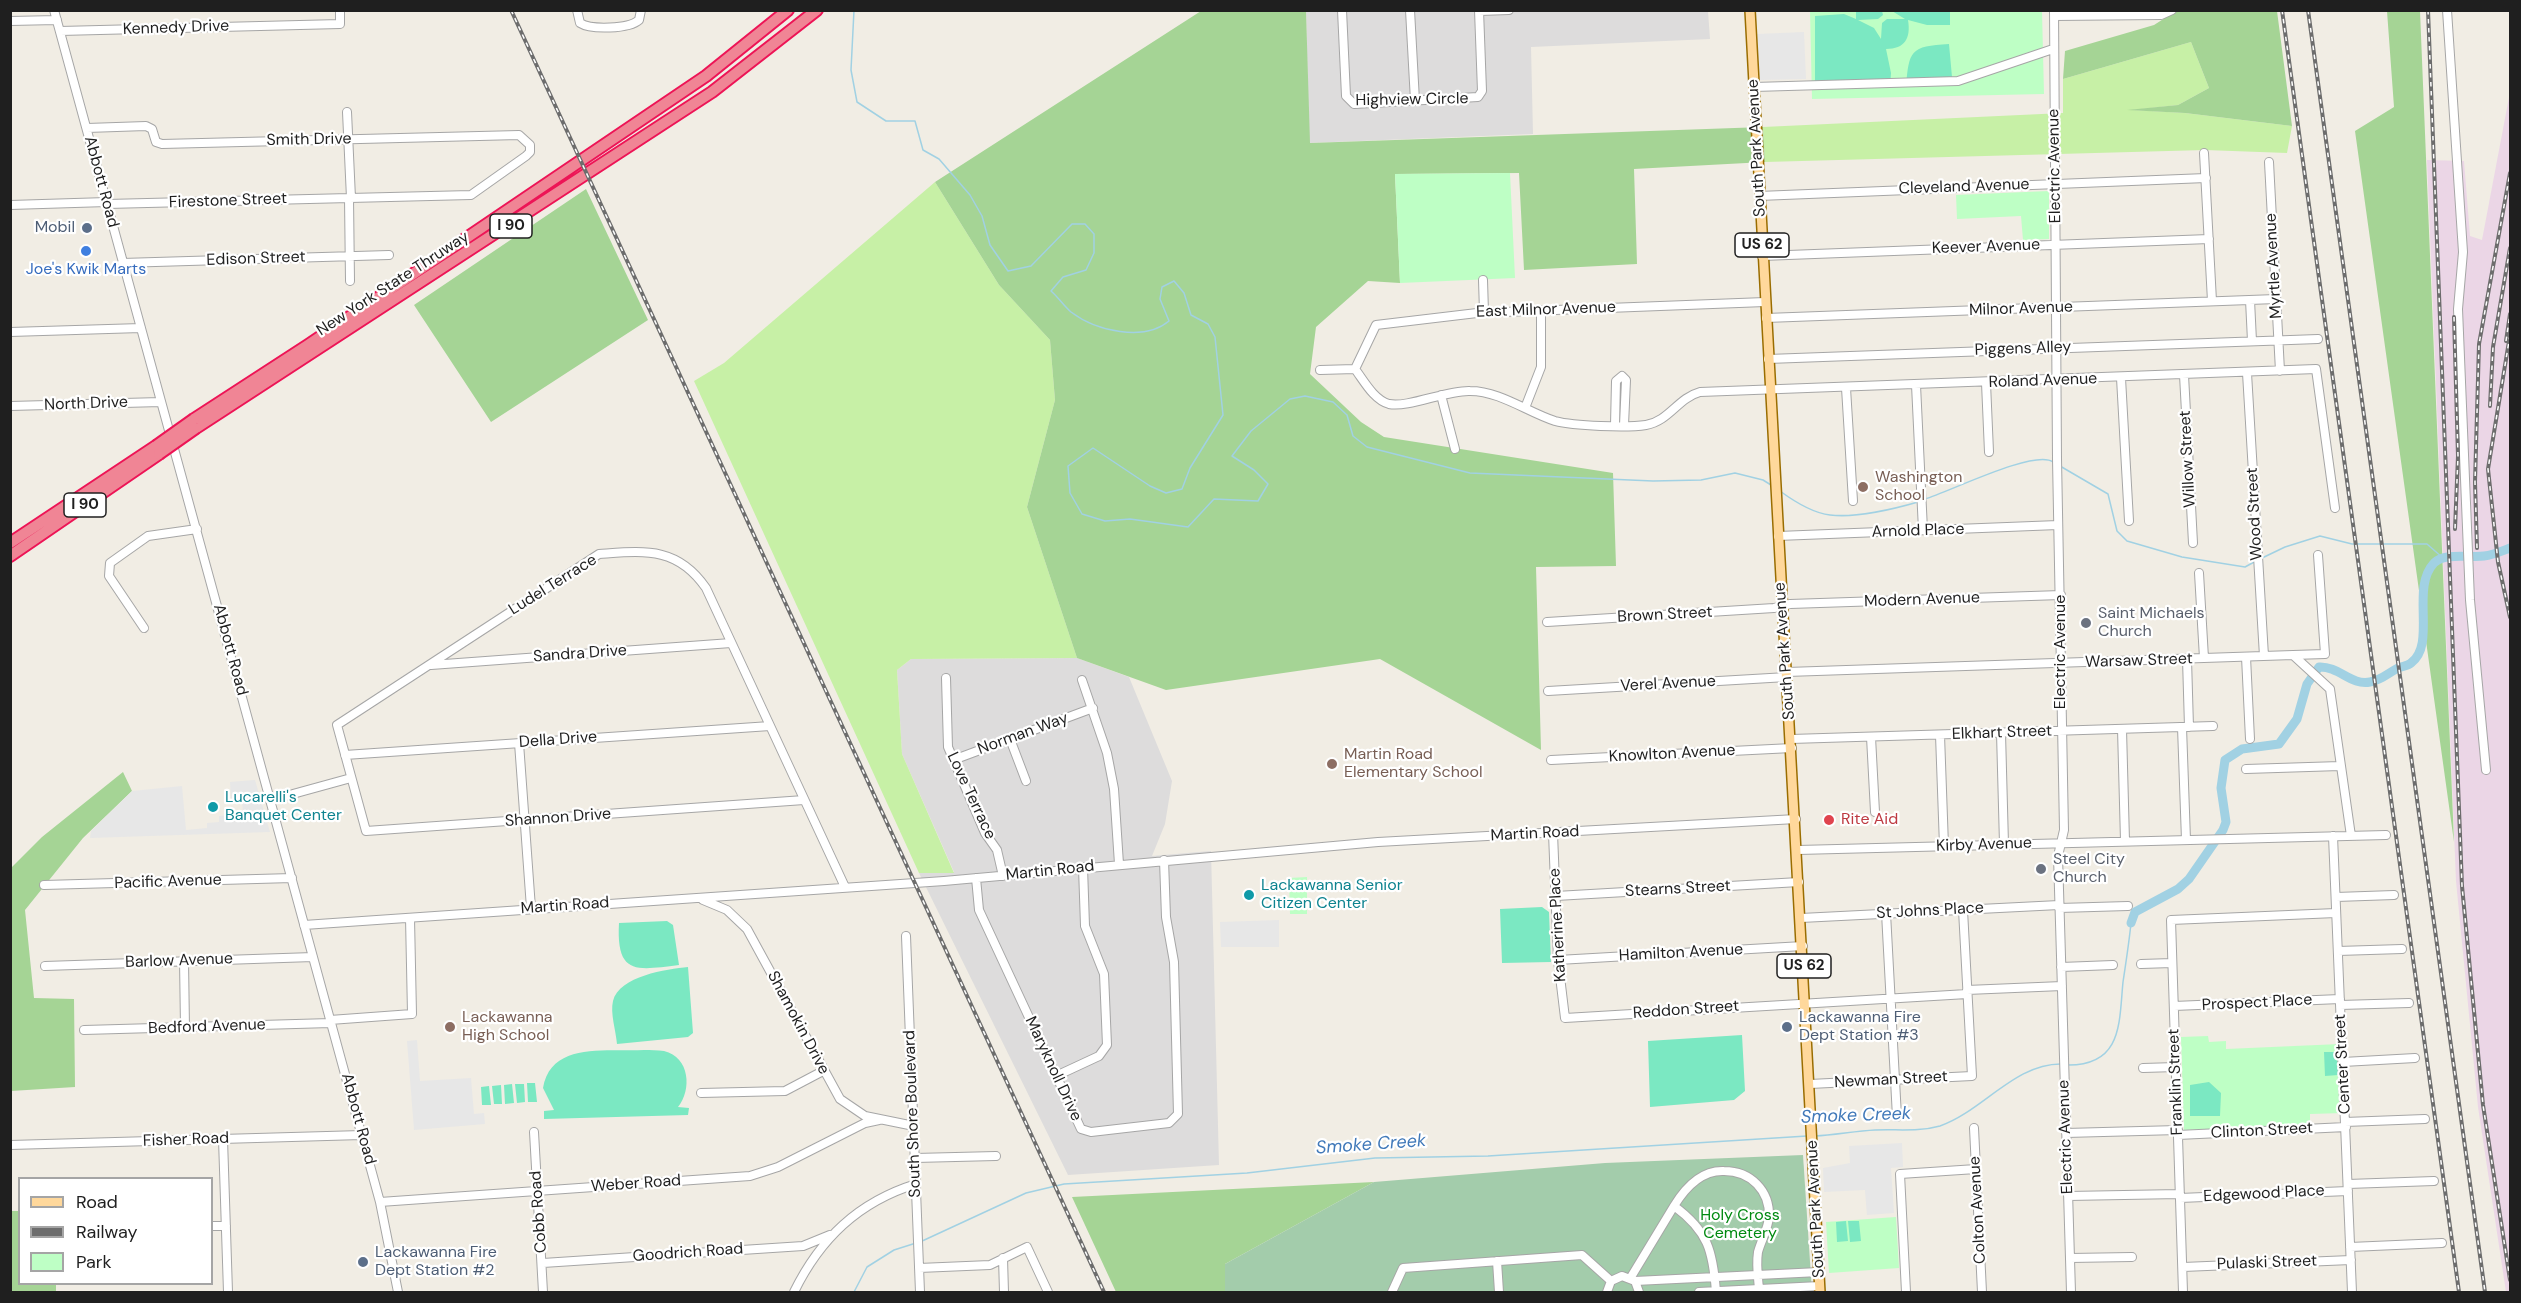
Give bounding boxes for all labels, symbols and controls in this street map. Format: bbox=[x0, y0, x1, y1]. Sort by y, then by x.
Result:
street label: Kennedy Drive bbox=[122, 17, 230, 39]
street label: South Park Avenue bbox=[1744, 79, 1770, 217]
street label: Highview Circle bbox=[1355, 89, 1469, 111]
street label: Electric Avenue bbox=[2044, 109, 2066, 223]
street label: Smith Drive bbox=[266, 130, 352, 150]
street label: Abbott Road bbox=[80, 134, 122, 230]
street label: Cleveland Avenue bbox=[1898, 175, 2030, 199]
street label: Firestone Street bbox=[169, 189, 287, 213]
street label: Myrtle Avenue bbox=[2262, 213, 2286, 319]
road number: I 90 bbox=[490, 214, 532, 238]
place label: Mobil bbox=[35, 218, 75, 238]
marker: Mobil bbox=[80, 221, 94, 235]
street label: New York State Thruway bbox=[313, 228, 473, 340]
road number: US 62 bbox=[1735, 233, 1789, 257]
street label: Keever Avenue bbox=[1932, 236, 2040, 258]
marker: Joe's Kwik Marts bbox=[79, 244, 93, 258]
street label: Edison Street bbox=[206, 248, 306, 270]
place label: Joe's Kwik Marts bbox=[26, 260, 146, 280]
street label: East Milnor Avenue bbox=[1476, 298, 1616, 322]
street label: Milnor Avenue bbox=[1969, 298, 2073, 320]
street label: Piggens Alley bbox=[1974, 338, 2072, 360]
street label: Roland Avenue bbox=[1988, 370, 2098, 392]
street label: North Drive bbox=[44, 393, 128, 415]
street label: Willow Street bbox=[2176, 410, 2200, 508]
street label: Wood Street bbox=[2243, 467, 2267, 561]
place label: Washington School bbox=[1875, 468, 1962, 506]
marker: Washington School bbox=[1856, 480, 1870, 494]
road number: I 90 bbox=[64, 493, 106, 517]
street label: Arnold Place bbox=[1871, 520, 1965, 542]
street label: Ludel Terrace bbox=[506, 550, 600, 620]
street label: South Park Avenue bbox=[1771, 582, 1799, 720]
street label: Modern Avenue bbox=[1864, 588, 1980, 612]
street label: Electric Avenue bbox=[2051, 595, 2071, 709]
street label: Abbott Road bbox=[209, 602, 251, 698]
street label: Brown Street bbox=[1617, 603, 1713, 627]
place label: Saint Michaels Church bbox=[2098, 604, 2205, 642]
marker: Saint Michaels Church bbox=[2079, 616, 2093, 630]
street label: Sandra Drive bbox=[532, 641, 628, 667]
street label: Warsaw Street bbox=[2085, 650, 2193, 672]
street label: Verel Avenue bbox=[1620, 672, 1716, 696]
street label: Norman Way bbox=[975, 709, 1071, 759]
street label: Elkhart Street bbox=[1952, 722, 2052, 744]
street label: Della Drive bbox=[518, 728, 598, 752]
street label: Knowlton Avenue bbox=[1608, 741, 1736, 767]
place label: Martin Road Elementary School bbox=[1344, 745, 1482, 783]
street label: Love Terrace bbox=[942, 749, 1000, 843]
marker: Martin Road Elementary School bbox=[1325, 757, 1339, 771]
place label: Lucarelli's Banquet Center bbox=[225, 788, 342, 826]
marker: Lucarelli's Banquet Center bbox=[206, 800, 220, 814]
street label: Shannon Drive bbox=[504, 805, 612, 831]
place label: Rite Aid bbox=[1841, 810, 1898, 830]
marker: Rite Aid bbox=[1822, 813, 1836, 827]
street label: Martin Road bbox=[1490, 822, 1580, 846]
street label: Kirby Avenue bbox=[1936, 834, 2032, 856]
place label: Steel City Church bbox=[2053, 850, 2125, 888]
street label: Martin Road bbox=[1005, 857, 1095, 885]
marker: Steel City Church bbox=[2034, 862, 2048, 876]
street label: Katherine Place bbox=[1545, 868, 1571, 982]
street label: Pacific Avenue bbox=[114, 871, 222, 893]
place label: Lackawanna Senior Citizen Center bbox=[1261, 876, 1403, 914]
street label: Stearns Street bbox=[1625, 877, 1731, 901]
marker: Lackawanna Senior Citizen Center bbox=[1242, 888, 1256, 902]
street label: Martin Road bbox=[520, 893, 610, 919]
street label: St Johns Place bbox=[1876, 899, 1984, 923]
street label: Hamilton Avenue bbox=[1618, 940, 1744, 966]
street label: Barlow Avenue bbox=[125, 950, 233, 972]
road number: US 62 bbox=[1777, 954, 1831, 978]
street label: Shamokin Drive bbox=[763, 968, 833, 1078]
street label: Prospect Place bbox=[2201, 991, 2313, 1015]
street label: Reddon Street bbox=[1632, 997, 1740, 1023]
place label: Lackawanna High School bbox=[462, 1008, 553, 1046]
place label: Lackawanna Fire Dept Station #3 bbox=[1799, 1008, 1921, 1046]
street label: Center Street bbox=[2331, 1013, 2355, 1115]
street label: Maryknoll Drive bbox=[1020, 1014, 1086, 1124]
street label: Bedford Avenue bbox=[148, 1015, 266, 1039]
marker: Lackawanna High School bbox=[443, 1020, 457, 1034]
marker: Lackawanna Fire Dept Station #3 bbox=[1780, 1020, 1794, 1034]
street label: Franklin Street bbox=[2165, 1028, 2187, 1136]
street label: South Shore Boulevard bbox=[900, 1030, 926, 1198]
street label: Newman Street bbox=[1834, 1067, 1948, 1093]
street label: Abbott Road bbox=[337, 1071, 379, 1167]
street label: Electric Avenue bbox=[2054, 1079, 2078, 1195]
water label: Smoke Creek bbox=[1800, 1103, 1912, 1129]
street label: Clinton Street bbox=[2210, 1119, 2314, 1143]
street label: Fisher Road bbox=[143, 1129, 229, 1151]
water label: Smoke Creek bbox=[1315, 1130, 1427, 1160]
street label: South Park Avenue bbox=[1803, 1140, 1829, 1278]
street label: Colton Avenue bbox=[1966, 1156, 1990, 1264]
street label: Cobb Road bbox=[527, 1170, 551, 1254]
street label: Weber Road bbox=[590, 1171, 682, 1197]
legend bbox=[18, 1177, 213, 1285]
street label: Edgewood Place bbox=[2203, 1181, 2325, 1207]
text: Road bbox=[76, 1190, 118, 1214]
park label: Holy Cross Cemetery bbox=[1700, 1206, 1780, 1244]
text: Railway bbox=[76, 1220, 138, 1244]
street label: Goodrich Road bbox=[632, 1240, 744, 1266]
place label: Lackawanna Fire Dept Station #2 bbox=[375, 1243, 497, 1281]
text: Park bbox=[76, 1250, 112, 1274]
street label: Pulaski Street bbox=[2217, 1252, 2317, 1274]
marker: Lackawanna Fire Dept Station #2 bbox=[356, 1255, 370, 1269]

